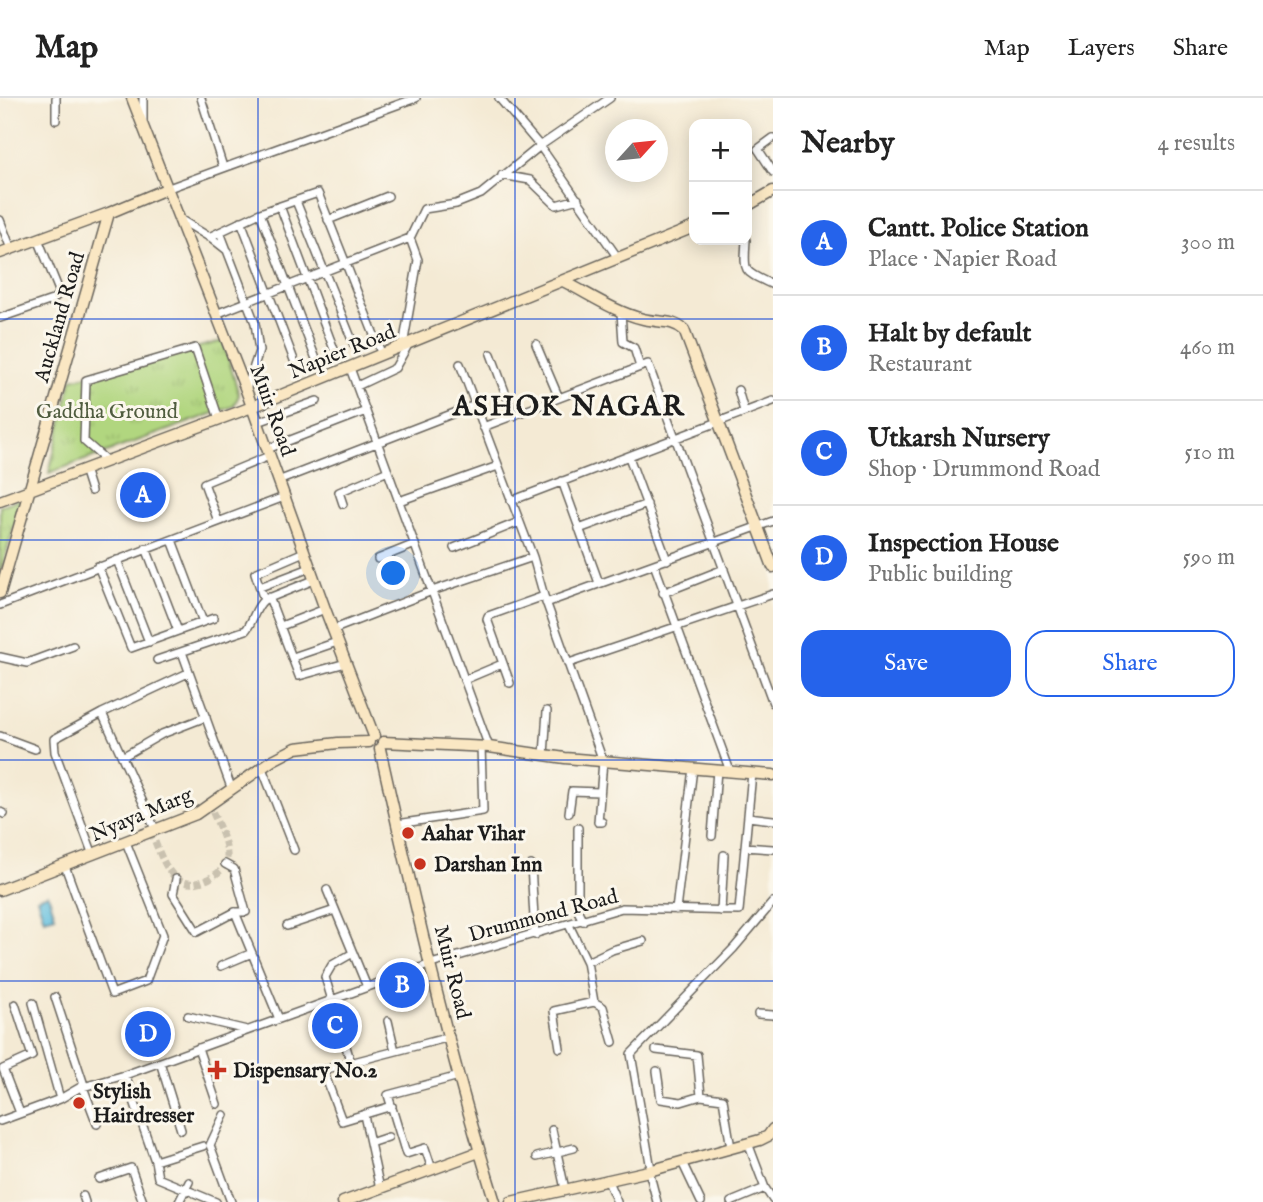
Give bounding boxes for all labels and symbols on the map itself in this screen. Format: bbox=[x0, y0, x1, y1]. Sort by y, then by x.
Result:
north arrow bbox=[605, 119, 668, 182]
street label: Auckland Road bbox=[29, 248, 92, 387]
street label: Napier Road bbox=[285, 318, 401, 386]
street label: Muir Road bbox=[243, 361, 301, 461]
district label: ASHOK NAGAR bbox=[452, 390, 685, 425]
park label: Gaddha Ground bbox=[36, 399, 179, 426]
pin: A bbox=[120, 469, 166, 521]
your location bbox=[376, 556, 410, 590]
street label: Nyaya Marg bbox=[86, 782, 197, 849]
place label: Aahar Vihar bbox=[421, 821, 525, 848]
marker: Aahar Vihar bbox=[400, 825, 416, 841]
place label: Darshan Inn bbox=[434, 852, 542, 879]
marker: Darshan Inn bbox=[412, 856, 428, 872]
street label: Drummond Road bbox=[466, 883, 622, 949]
street label: Muir Road bbox=[427, 923, 476, 1023]
pin: B bbox=[379, 959, 425, 1011]
pin: C bbox=[312, 1000, 358, 1052]
pin: D bbox=[125, 1008, 171, 1060]
place label: Dispensary No.2 bbox=[233, 1058, 378, 1085]
marker: Dispensary No.2 bbox=[207, 1060, 227, 1080]
place label: Stylish Hairdresser bbox=[93, 1079, 194, 1130]
marker: Stylish Hairdresser bbox=[71, 1095, 87, 1111]

